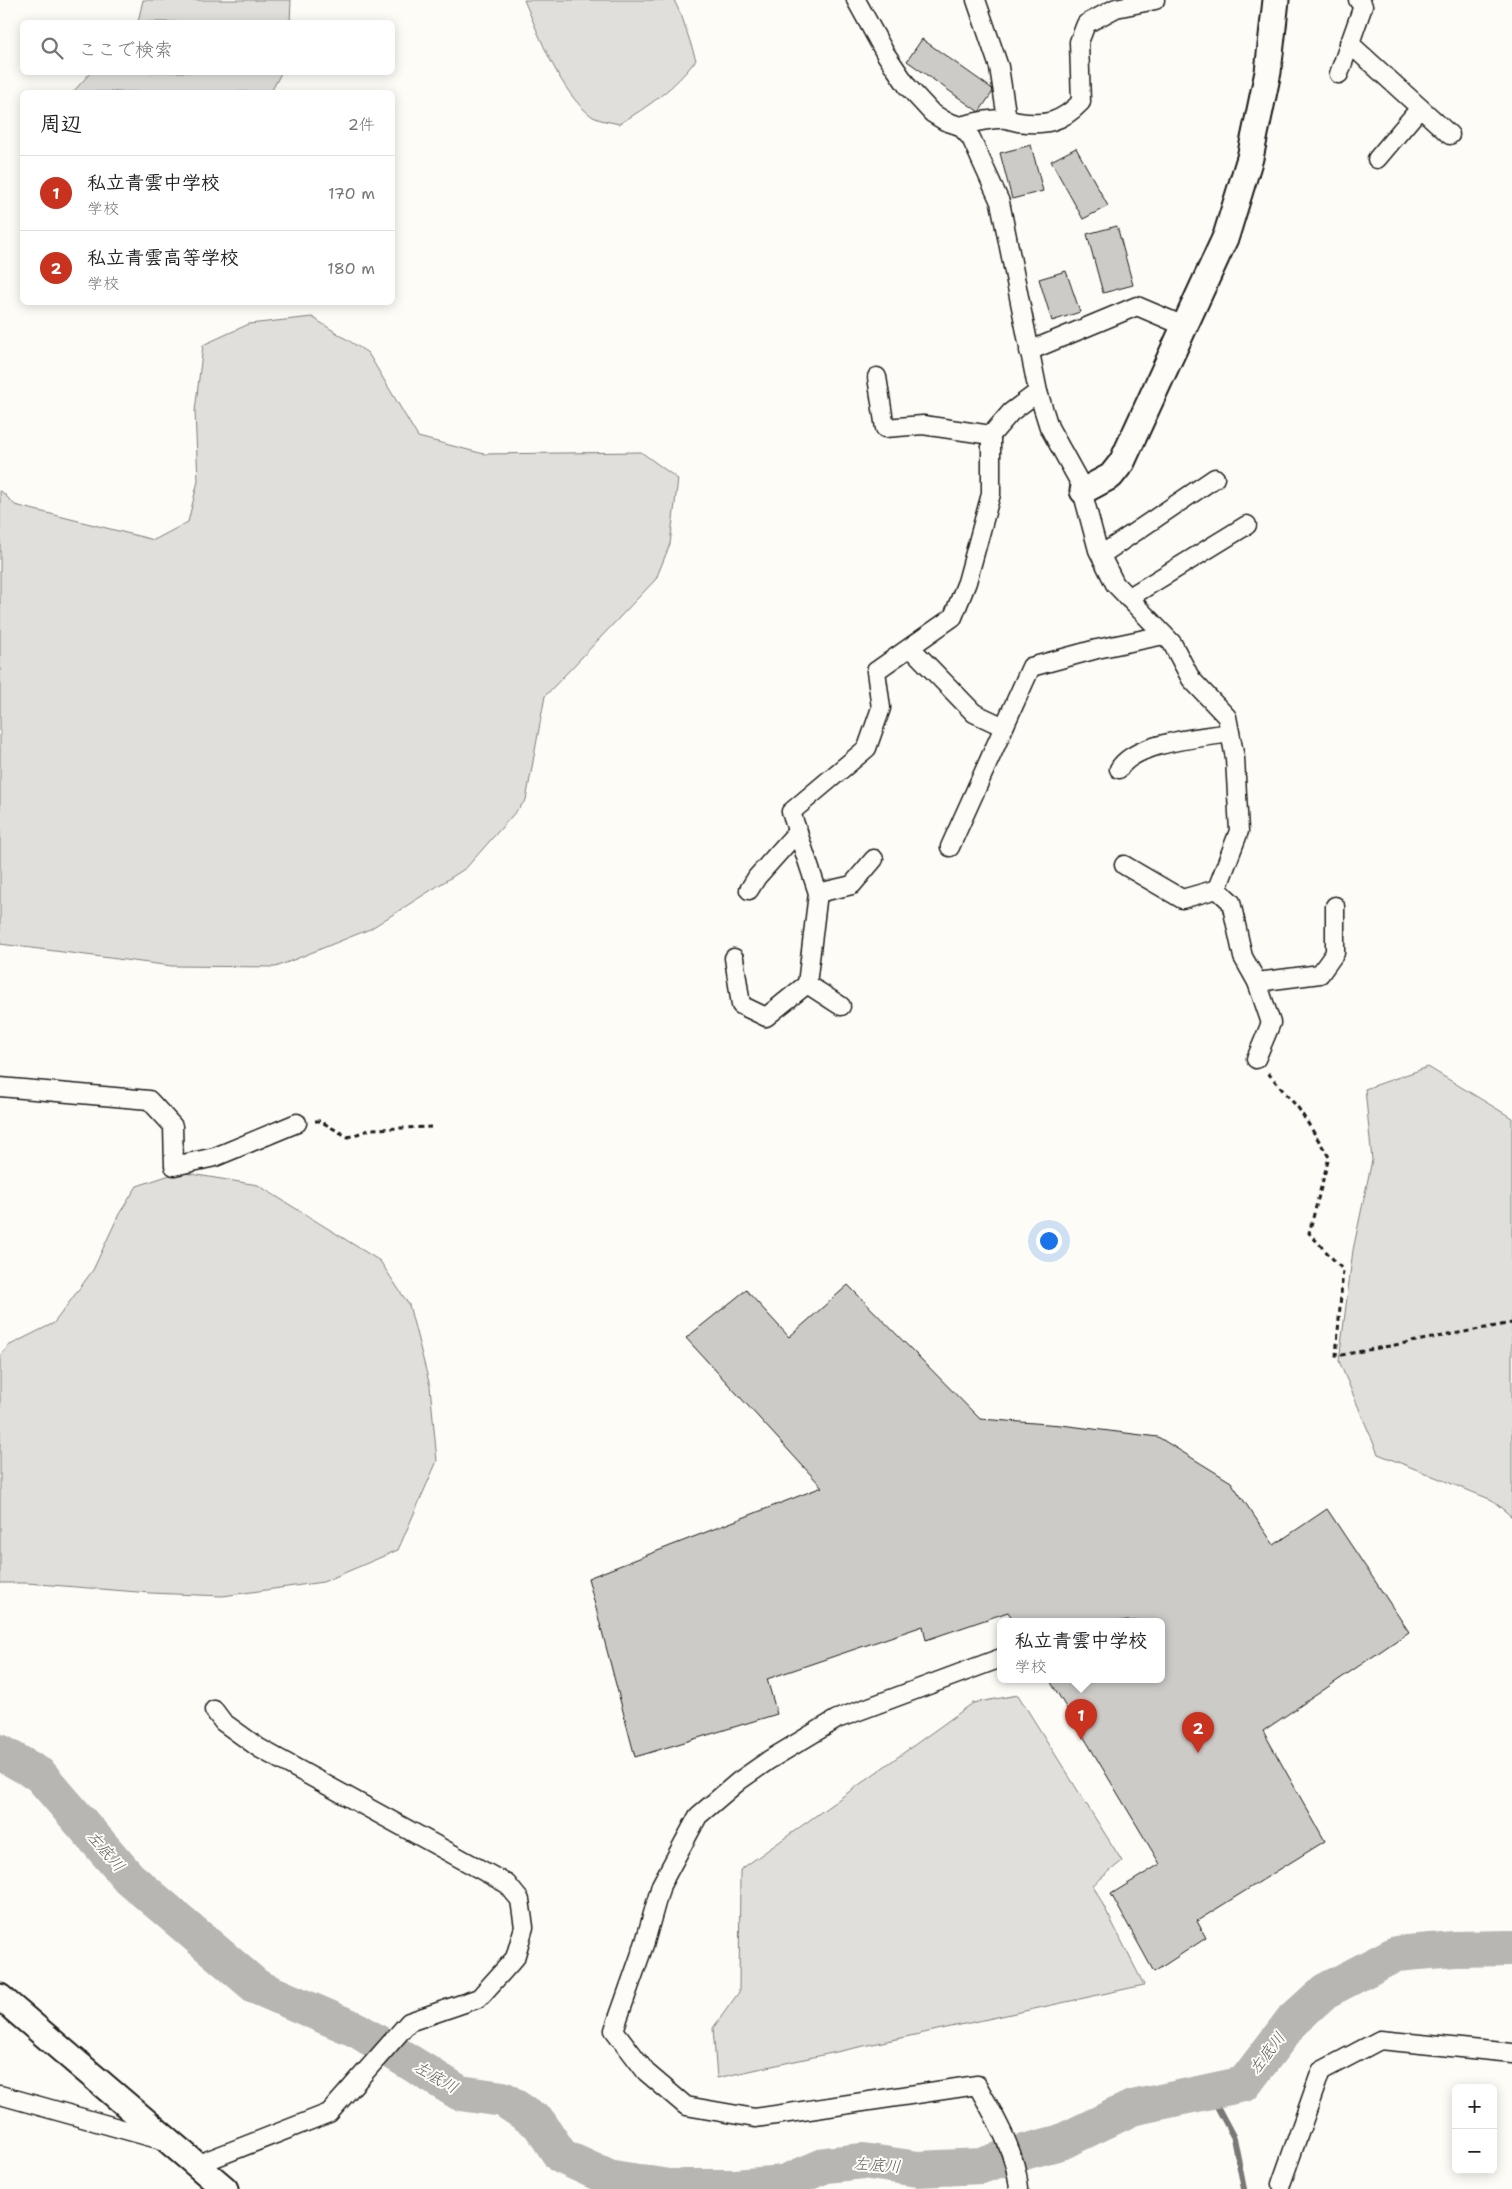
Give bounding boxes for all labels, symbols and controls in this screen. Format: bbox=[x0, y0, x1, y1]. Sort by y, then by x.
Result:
search box bbox=[20, 20, 395, 75]
icon: search bbox=[38, 34, 66, 62]
text: ここで検索 bbox=[78, 37, 173, 62]
text: 周辺 bbox=[40, 110, 82, 138]
text: 2件 bbox=[348, 114, 375, 135]
text: 私立青雲中学校 bbox=[87, 170, 220, 195]
text: 1 bbox=[52, 183, 60, 204]
text: 170 m bbox=[328, 183, 375, 204]
text: 学校 bbox=[87, 198, 119, 219]
text: 私立青雲高等学校 bbox=[87, 245, 239, 270]
text: 2 bbox=[50, 258, 62, 279]
text: 180 m bbox=[327, 258, 375, 279]
text: 学校 bbox=[87, 273, 119, 294]
your location bbox=[1036, 1228, 1062, 1254]
popup bbox=[997, 1618, 1165, 1683]
text: 私立青雲中学校 bbox=[1014, 1628, 1148, 1653]
text: 学校 bbox=[1014, 1656, 1047, 1677]
pin: 1 bbox=[1065, 1699, 1097, 1740]
pin: 2 bbox=[1182, 1712, 1214, 1753]
water label: 左底川 bbox=[82, 1826, 130, 1876]
water label: 左底川 bbox=[1244, 2028, 1290, 2078]
water label: 左底川 bbox=[410, 2056, 462, 2098]
map controls bbox=[1452, 2084, 1497, 2174]
button: + bbox=[1452, 2084, 1497, 2129]
button: − bbox=[1452, 2129, 1497, 2174]
water label: 左底川 bbox=[852, 2153, 902, 2177]

